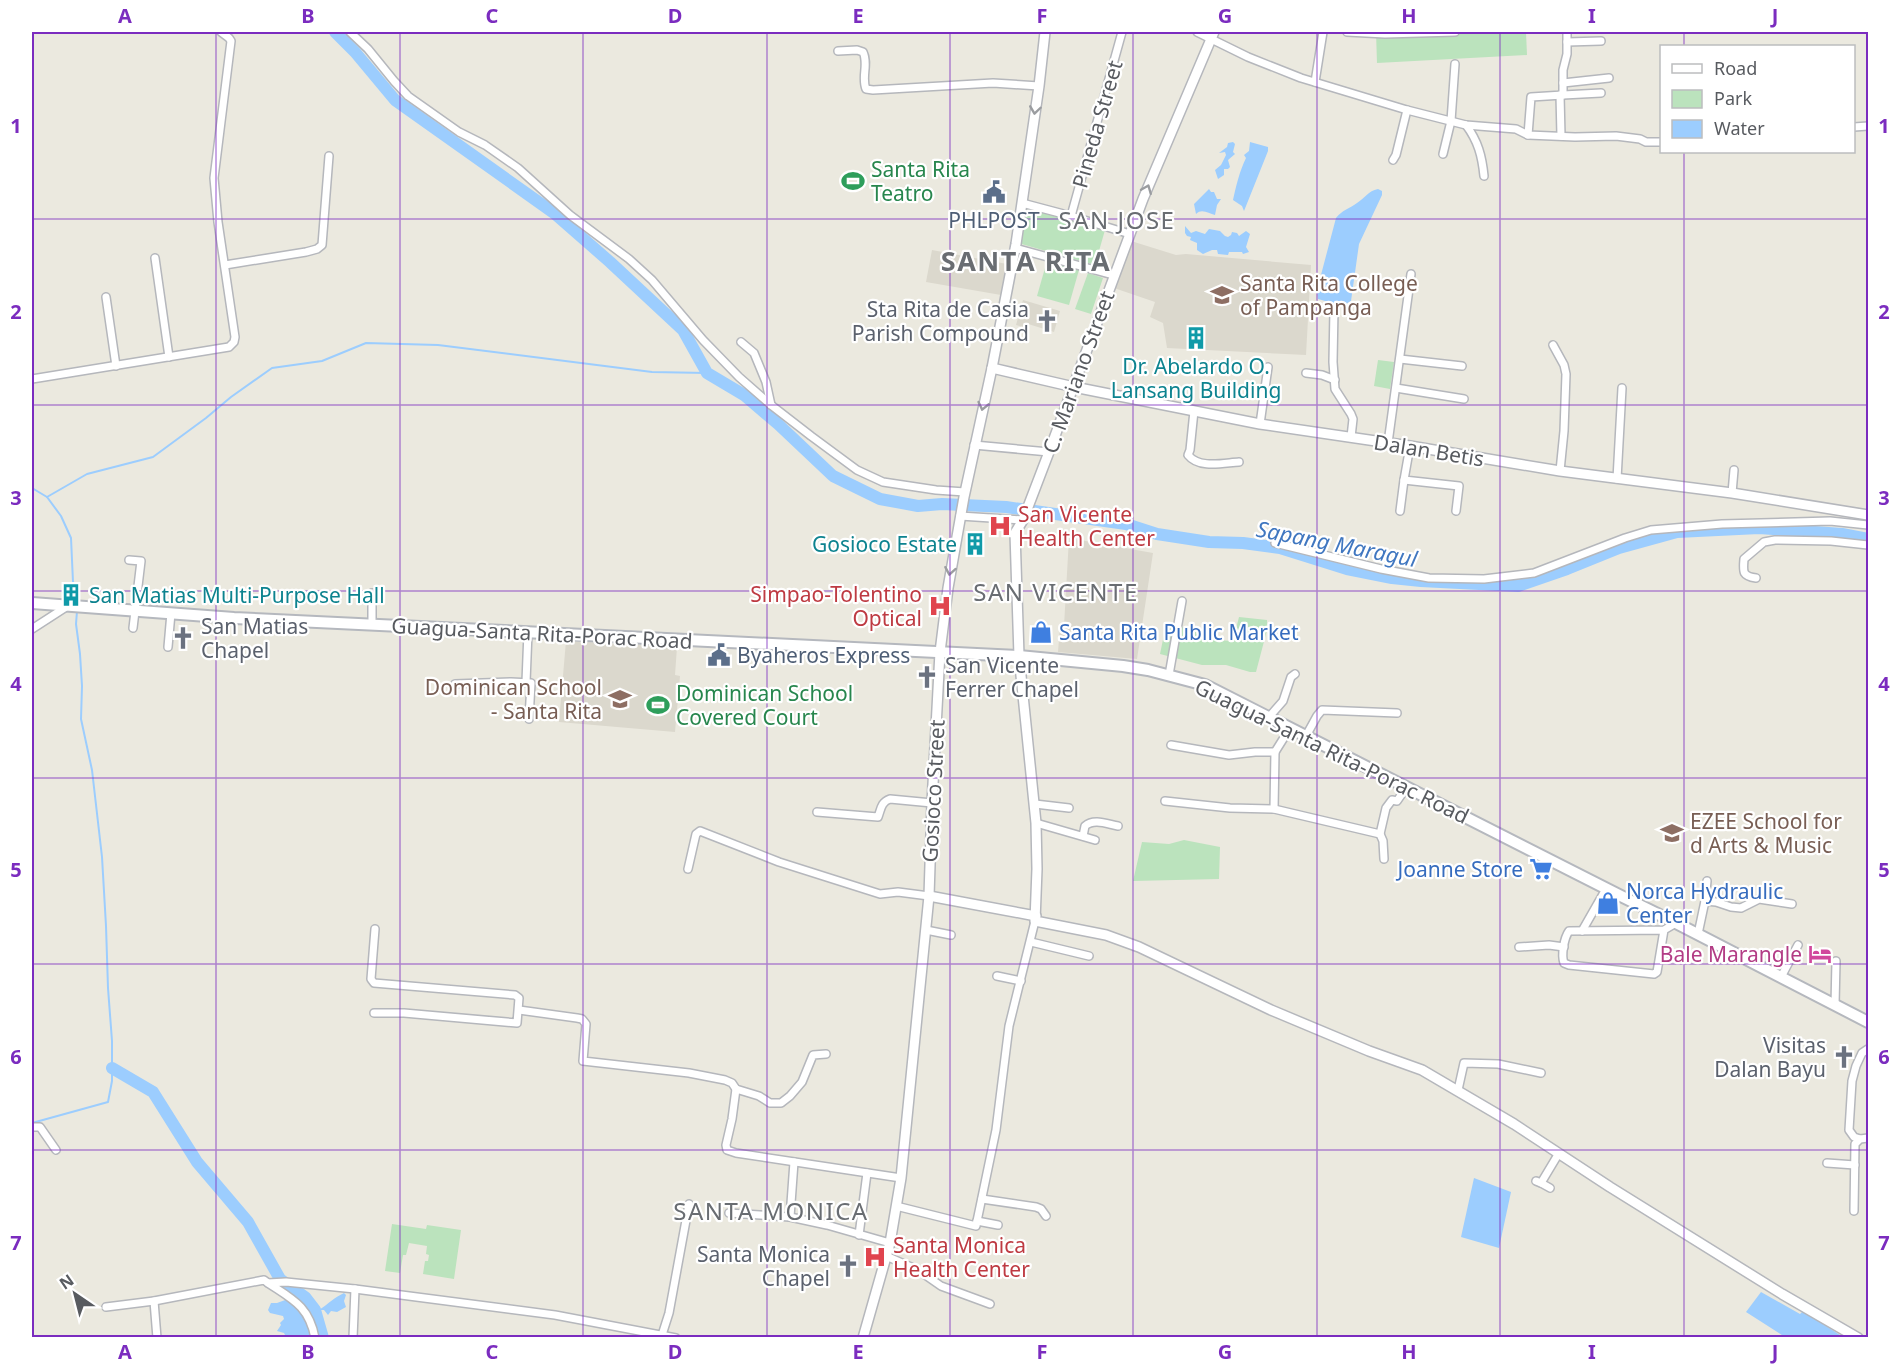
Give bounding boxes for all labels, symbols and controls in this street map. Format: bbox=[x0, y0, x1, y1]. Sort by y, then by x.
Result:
text: A bbox=[118, 2, 132, 29]
text: B bbox=[301, 2, 315, 29]
text: C bbox=[486, 2, 499, 29]
text: D bbox=[668, 2, 682, 29]
text: E bbox=[852, 2, 864, 29]
text: F bbox=[1037, 2, 1047, 29]
text: G bbox=[1218, 2, 1232, 29]
text: H bbox=[1401, 2, 1417, 29]
text: I bbox=[1588, 2, 1596, 29]
text: J bbox=[1770, 2, 1778, 29]
legend bbox=[1660, 45, 1855, 153]
street label: Pineda Street bbox=[1065, 56, 1129, 191]
text: Road bbox=[1714, 56, 1757, 80]
text: Park bbox=[1714, 86, 1752, 110]
one-way arrow bbox=[1030, 106, 1042, 115]
text: 1 bbox=[10, 112, 22, 139]
text: 1 bbox=[1878, 112, 1890, 139]
text: Water bbox=[1714, 116, 1765, 140]
place label: Santa Rita Teatro bbox=[871, 155, 970, 207]
sports icon: Santa Rita Teatro bbox=[840, 168, 866, 194]
public building icon: PHLPOST bbox=[981, 179, 1007, 205]
one-way arrow bbox=[1140, 185, 1152, 196]
district label: SAN JOSE bbox=[1059, 203, 1175, 236]
place label: PHLPOST bbox=[948, 206, 1040, 234]
district label: SANTA RITA bbox=[941, 242, 1111, 279]
place label: Santa Rita College of Pampanga bbox=[1240, 269, 1418, 321]
school or university icon: Santa Rita College of Pampanga bbox=[1209, 282, 1235, 308]
street label: C. Mariano Street bbox=[1036, 287, 1121, 457]
place label: Sta Rita de Casia Parish Compound bbox=[852, 295, 1029, 347]
text: 2 bbox=[10, 298, 22, 325]
text: 2 bbox=[1878, 298, 1890, 325]
church icon: Sta Rita de Casia Parish Compound bbox=[1034, 308, 1060, 334]
building icon: Dr. Abelardo O. Lansang Building bbox=[1183, 325, 1209, 351]
place label: Dr. Abelardo O. Lansang Building bbox=[1111, 352, 1281, 404]
one-way arrow bbox=[977, 400, 990, 410]
street label: Dalan Betis bbox=[1372, 427, 1486, 473]
text: 3 bbox=[10, 484, 22, 511]
text: 3 bbox=[1878, 484, 1890, 511]
place label: San Vicente Health Center bbox=[1018, 500, 1155, 552]
hospital icon: San Vicente Health Center bbox=[987, 513, 1013, 539]
water label: Sapang Maragul bbox=[1254, 513, 1421, 574]
place label: Gosioco Estate bbox=[812, 530, 957, 558]
building icon: Gosioco Estate bbox=[962, 531, 988, 557]
one-way arrow bbox=[945, 567, 957, 576]
district label: SAN VICENTE bbox=[973, 575, 1139, 608]
place label: Simpao-Tolentino Optical bbox=[750, 580, 922, 632]
place label: San Matias Multi-Purpose Hall bbox=[89, 581, 385, 609]
building icon: San Matias Multi-Purpose Hall bbox=[58, 582, 84, 608]
hospital icon: Simpao-Tolentino Optical bbox=[927, 593, 953, 619]
street label: Guagua-Santa Rita-Porac Road bbox=[391, 611, 693, 655]
place label: San Matias Chapel bbox=[201, 612, 308, 664]
place label: Santa Rita Public Market bbox=[1059, 618, 1299, 646]
shop icon: Santa Rita Public Market bbox=[1028, 619, 1054, 645]
church icon: San Matias Chapel bbox=[170, 625, 196, 651]
place label: Byaheros Express bbox=[737, 641, 910, 669]
public building icon: Byaheros Express bbox=[706, 642, 732, 668]
place label: San Vicente Ferrer Chapel bbox=[945, 651, 1079, 703]
church icon: San Vicente Ferrer Chapel bbox=[914, 664, 940, 690]
text: 4 bbox=[10, 670, 22, 697]
text: 4 bbox=[1878, 670, 1890, 697]
street label: Guagua-Santa Rita-Porac Road bbox=[1190, 672, 1474, 830]
place label: Dominican School - Santa Rita bbox=[425, 673, 602, 725]
place label: Dominican School Covered Court bbox=[676, 679, 853, 731]
school or university icon: Dominican School - Santa Rita bbox=[607, 686, 633, 712]
sports icon: Dominican School Covered Court bbox=[645, 692, 671, 718]
street label: Gosioco Street bbox=[915, 718, 951, 863]
place label: EZEE School for d Arts & Music bbox=[1690, 807, 1842, 859]
school or university icon: EZEE School for d Arts & Music bbox=[1659, 820, 1685, 846]
place label: Joanne Store bbox=[1396, 855, 1523, 883]
text: 5 bbox=[10, 856, 22, 883]
supermarket icon: Joanne Store bbox=[1528, 856, 1554, 882]
text: 5 bbox=[1878, 856, 1890, 883]
place label: Norca Hydraulic Center bbox=[1626, 877, 1783, 929]
shop icon: Norca Hydraulic Center bbox=[1595, 890, 1621, 916]
place label: Bale Marangle bbox=[1660, 940, 1802, 968]
hotel icon: Bale Marangle bbox=[1807, 941, 1833, 967]
place label: Visitas Dalan Bayu bbox=[1714, 1031, 1826, 1083]
text: 6 bbox=[10, 1043, 22, 1070]
text: 6 bbox=[1878, 1043, 1890, 1070]
church icon: Visitas Dalan Bayu bbox=[1831, 1044, 1857, 1070]
district label: SANTA MONICA bbox=[673, 1194, 869, 1227]
text: 7 bbox=[10, 1229, 22, 1256]
text: 7 bbox=[1878, 1229, 1890, 1256]
place label: Santa Monica Health Center bbox=[893, 1231, 1030, 1283]
place label: Santa Monica Chapel bbox=[697, 1240, 830, 1292]
hospital icon: Santa Monica Health Center bbox=[862, 1244, 888, 1270]
church icon: Santa Monica Chapel bbox=[835, 1253, 861, 1279]
north arrow bbox=[45, 1264, 105, 1324]
text: N bbox=[55, 1269, 78, 1294]
text: A bbox=[118, 1338, 132, 1365]
text: B bbox=[301, 1338, 315, 1365]
text: C bbox=[486, 1338, 499, 1365]
text: D bbox=[668, 1338, 682, 1365]
text: E bbox=[852, 1338, 864, 1365]
text: F bbox=[1037, 1338, 1047, 1365]
text: G bbox=[1218, 1338, 1232, 1365]
text: H bbox=[1401, 1338, 1417, 1365]
text: I bbox=[1588, 1338, 1596, 1365]
text: J bbox=[1770, 1338, 1778, 1365]

